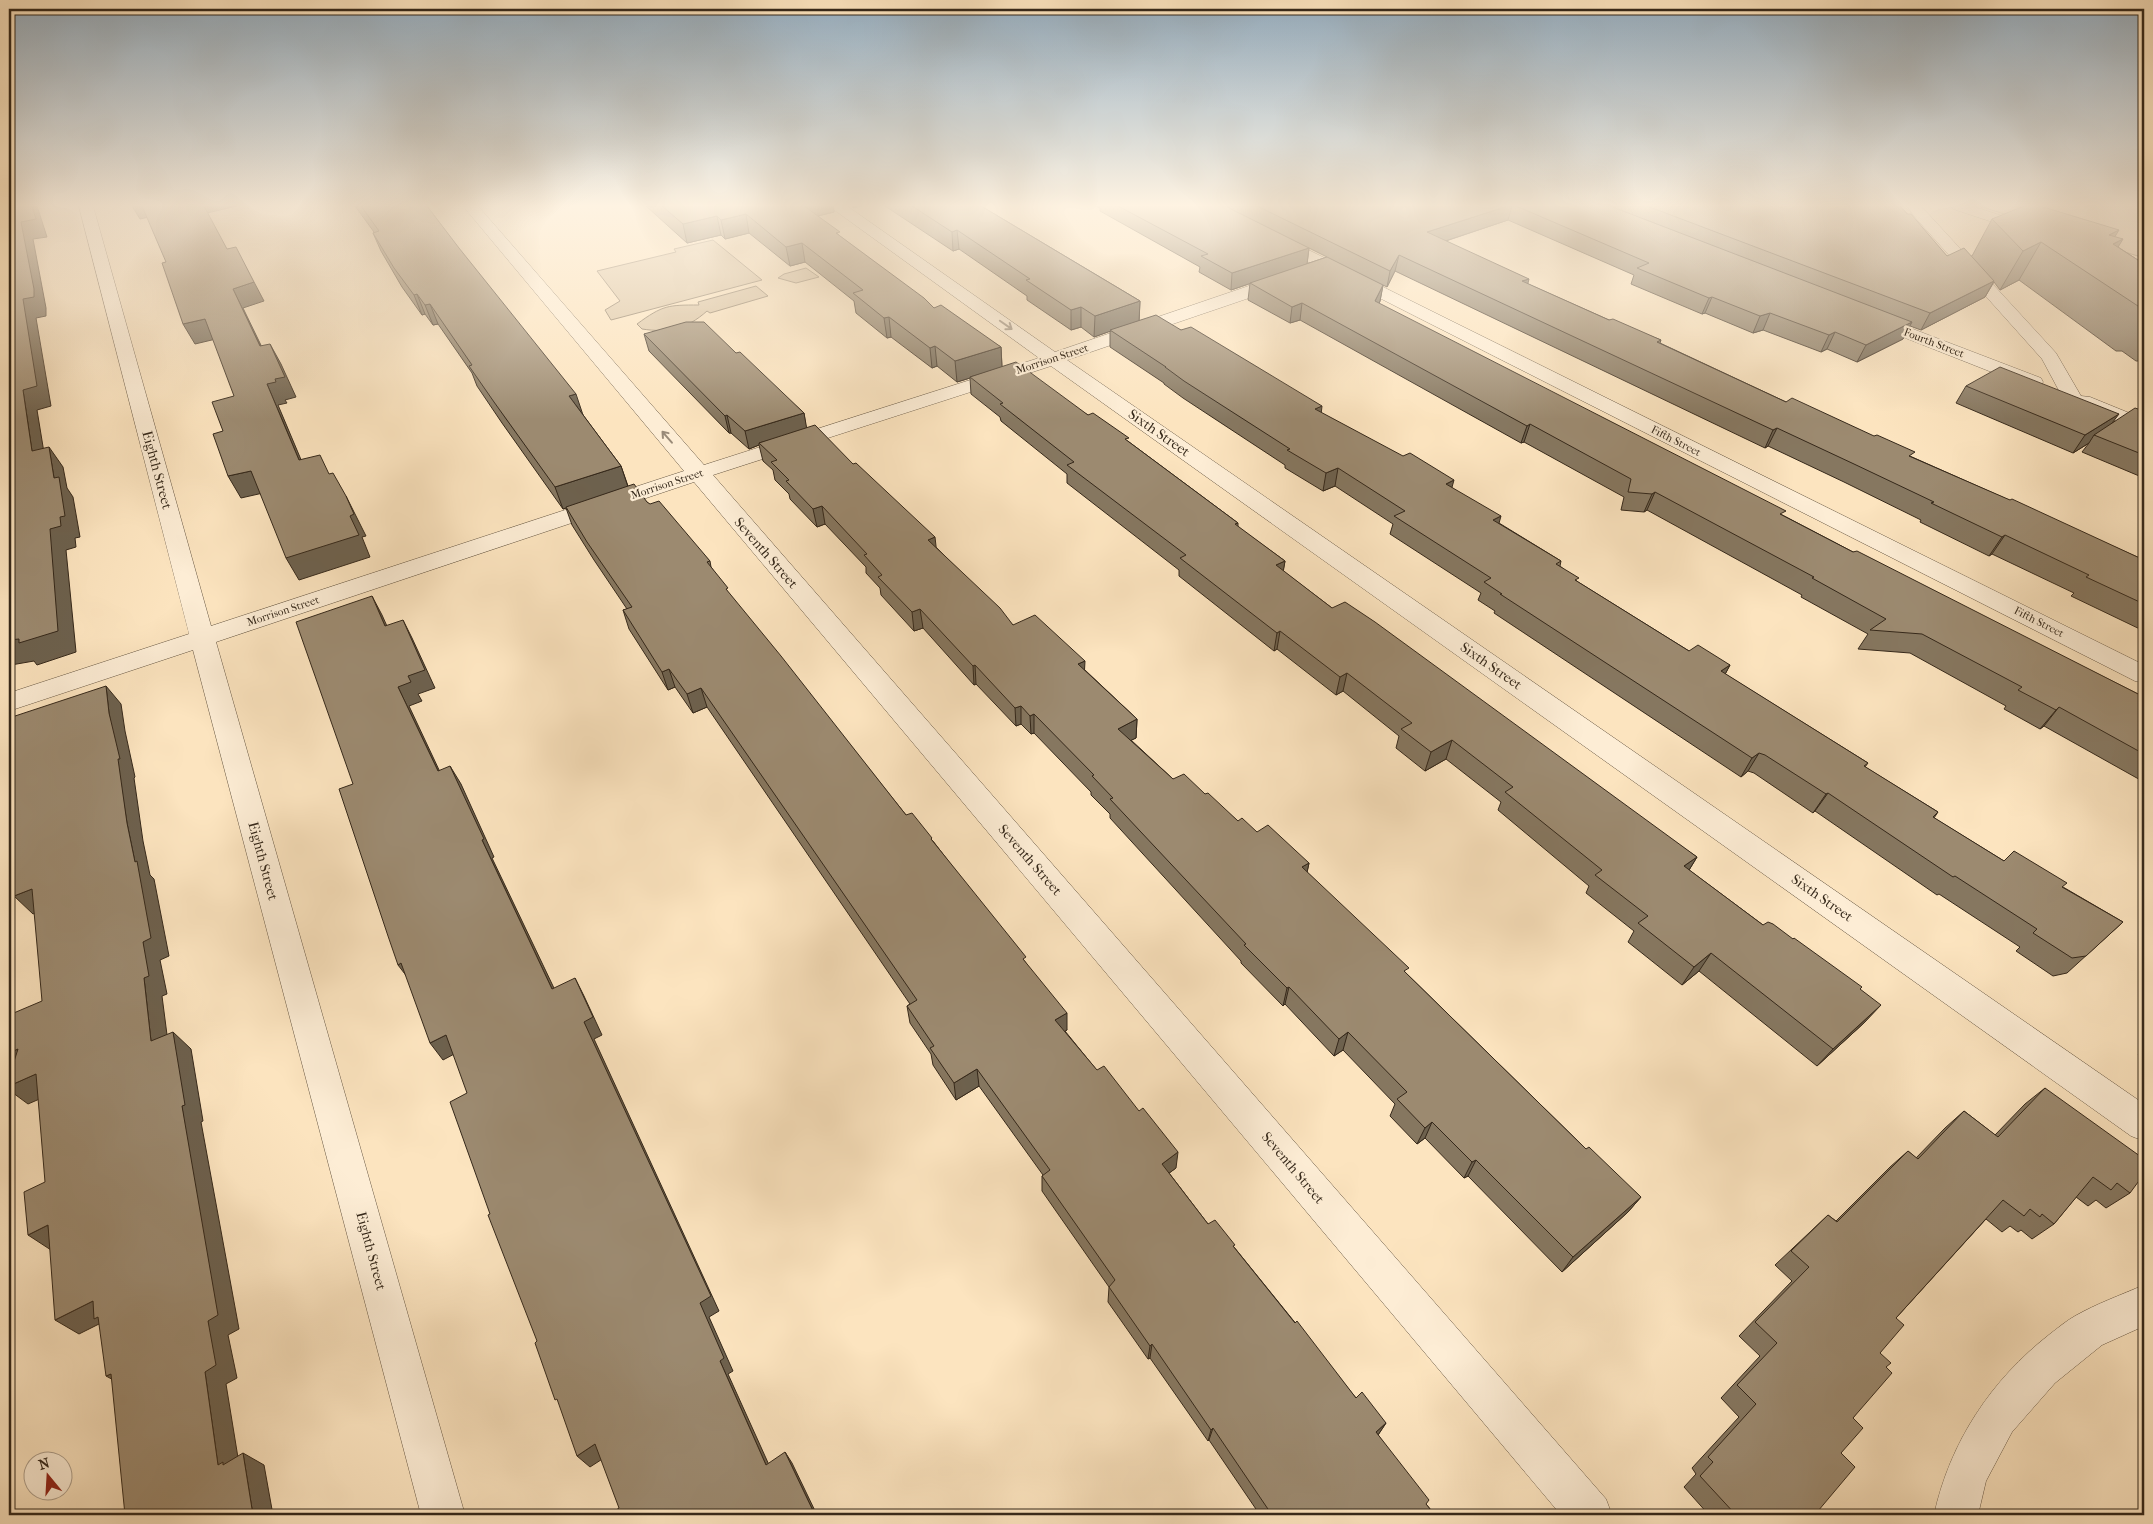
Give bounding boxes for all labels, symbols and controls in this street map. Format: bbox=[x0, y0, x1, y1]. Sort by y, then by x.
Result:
one-way arrow bbox=[999, 320, 1012, 331]
street label: Fourth Street bbox=[1902, 326, 1966, 361]
street label: Morrison Street bbox=[1014, 341, 1090, 377]
street label: Sixth Street bbox=[1125, 406, 1193, 460]
street label: Fifth Street bbox=[1649, 423, 1703, 459]
street label: Eighth Street bbox=[138, 429, 176, 511]
one-way arrow bbox=[662, 430, 673, 443]
street label: Morrison Street bbox=[629, 466, 705, 502]
street label: Seventh Street bbox=[731, 514, 801, 592]
street label: Morrison Street bbox=[245, 593, 321, 629]
street label: Fifth Street bbox=[2012, 604, 2066, 640]
street label: Sixth Street bbox=[1457, 639, 1525, 693]
street label: Eighth Street bbox=[244, 820, 282, 902]
street label: Seventh Street bbox=[995, 821, 1065, 899]
street label: Sixth Street bbox=[1788, 871, 1856, 925]
street label: Seventh Street bbox=[1258, 1129, 1328, 1207]
street label: Eighth Street bbox=[352, 1210, 390, 1292]
north arrow bbox=[22, 1452, 72, 1502]
text: N bbox=[36, 1454, 52, 1474]

